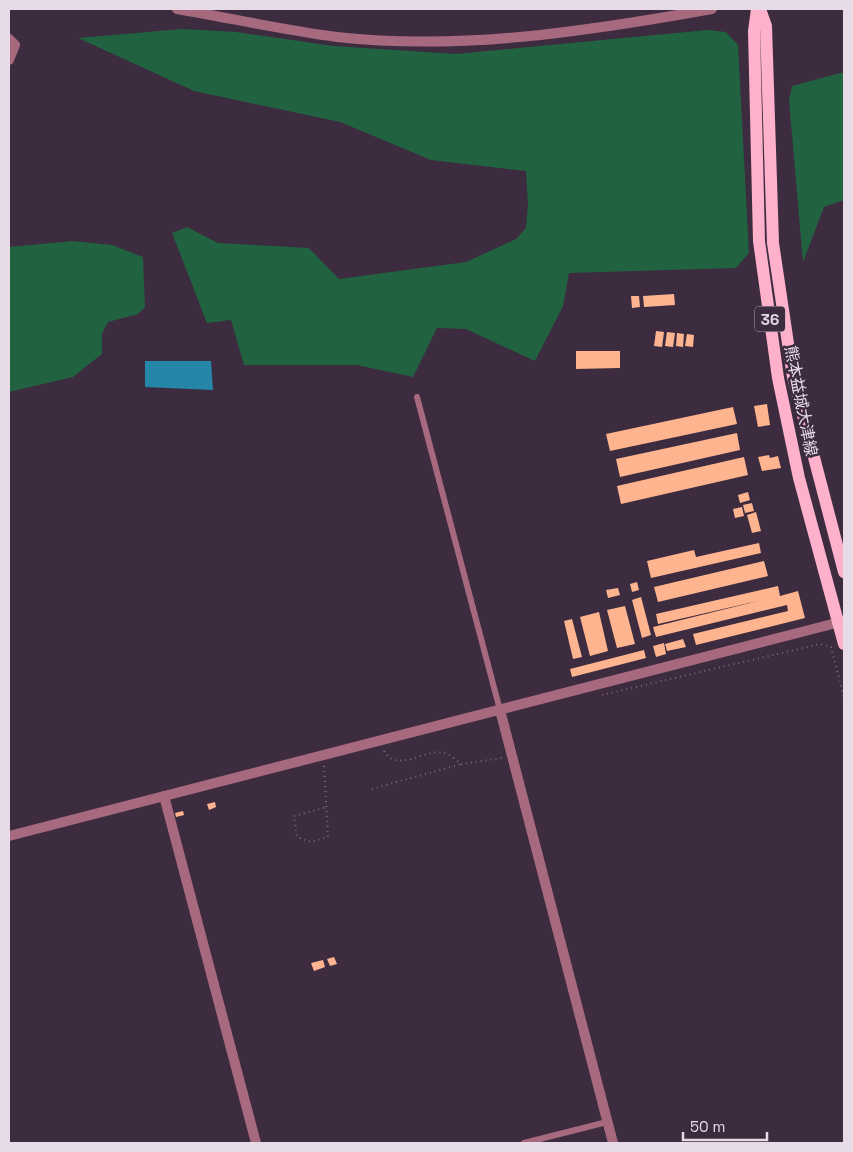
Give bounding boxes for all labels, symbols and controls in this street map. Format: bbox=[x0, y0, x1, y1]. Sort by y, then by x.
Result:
road number: 36 bbox=[755, 306, 785, 332]
street label: 熊本益城大津線 bbox=[780, 344, 822, 458]
scale bar bbox=[683, 1110, 767, 1142]
text: 50 m bbox=[690, 1117, 725, 1136]

